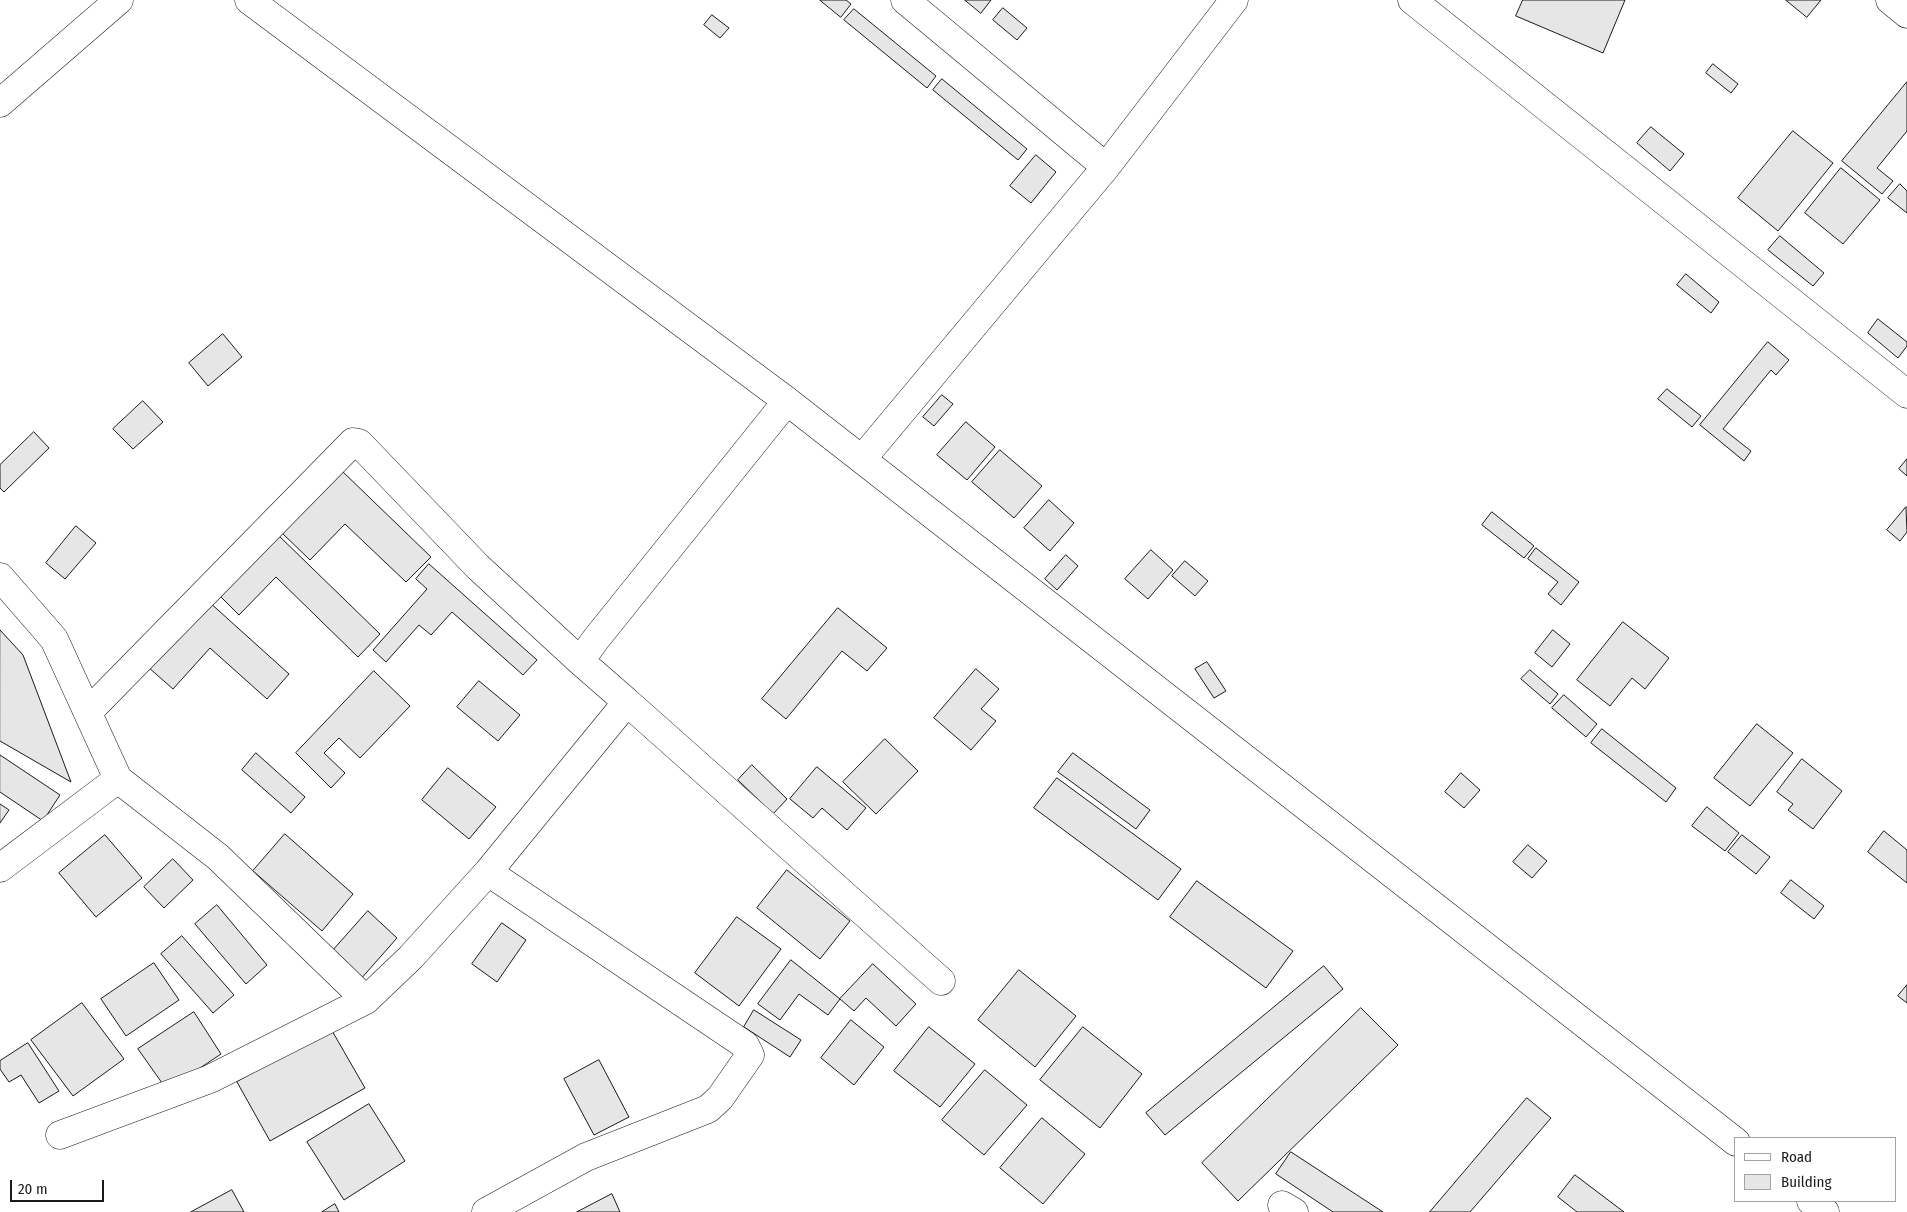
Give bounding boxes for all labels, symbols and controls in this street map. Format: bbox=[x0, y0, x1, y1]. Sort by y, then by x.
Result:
legend bbox=[1734, 1137, 1897, 1202]
text: Road bbox=[1781, 1148, 1812, 1166]
scale bar bbox=[12, 1170, 106, 1202]
text: Building bbox=[1781, 1173, 1832, 1191]
text: 20 m bbox=[18, 1180, 48, 1198]

